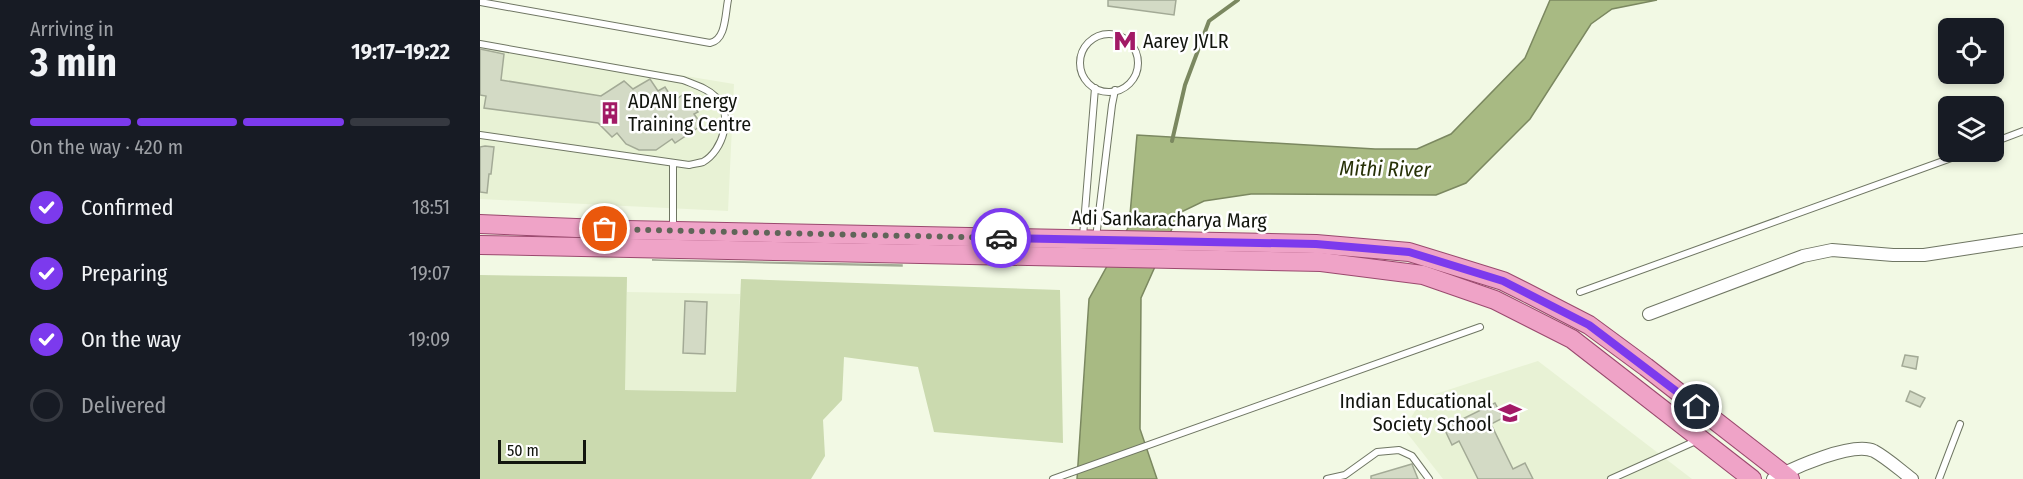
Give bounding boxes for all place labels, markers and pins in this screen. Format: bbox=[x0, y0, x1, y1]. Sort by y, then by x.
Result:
metro station icon: Aarey JVLR bbox=[1112, 28, 1138, 54]
place label: Aarey JVLR bbox=[1143, 29, 1229, 53]
place label: ADANI Energy Training Centre bbox=[628, 89, 751, 136]
building icon: ADANI Energy Training Centre bbox=[597, 100, 623, 126]
pin bbox=[579, 203, 630, 254]
pin bbox=[1671, 381, 1722, 432]
place label: Indian Educational Society School bbox=[1340, 389, 1492, 436]
school or university icon: Indian Educational Society School bbox=[1497, 400, 1523, 426]

